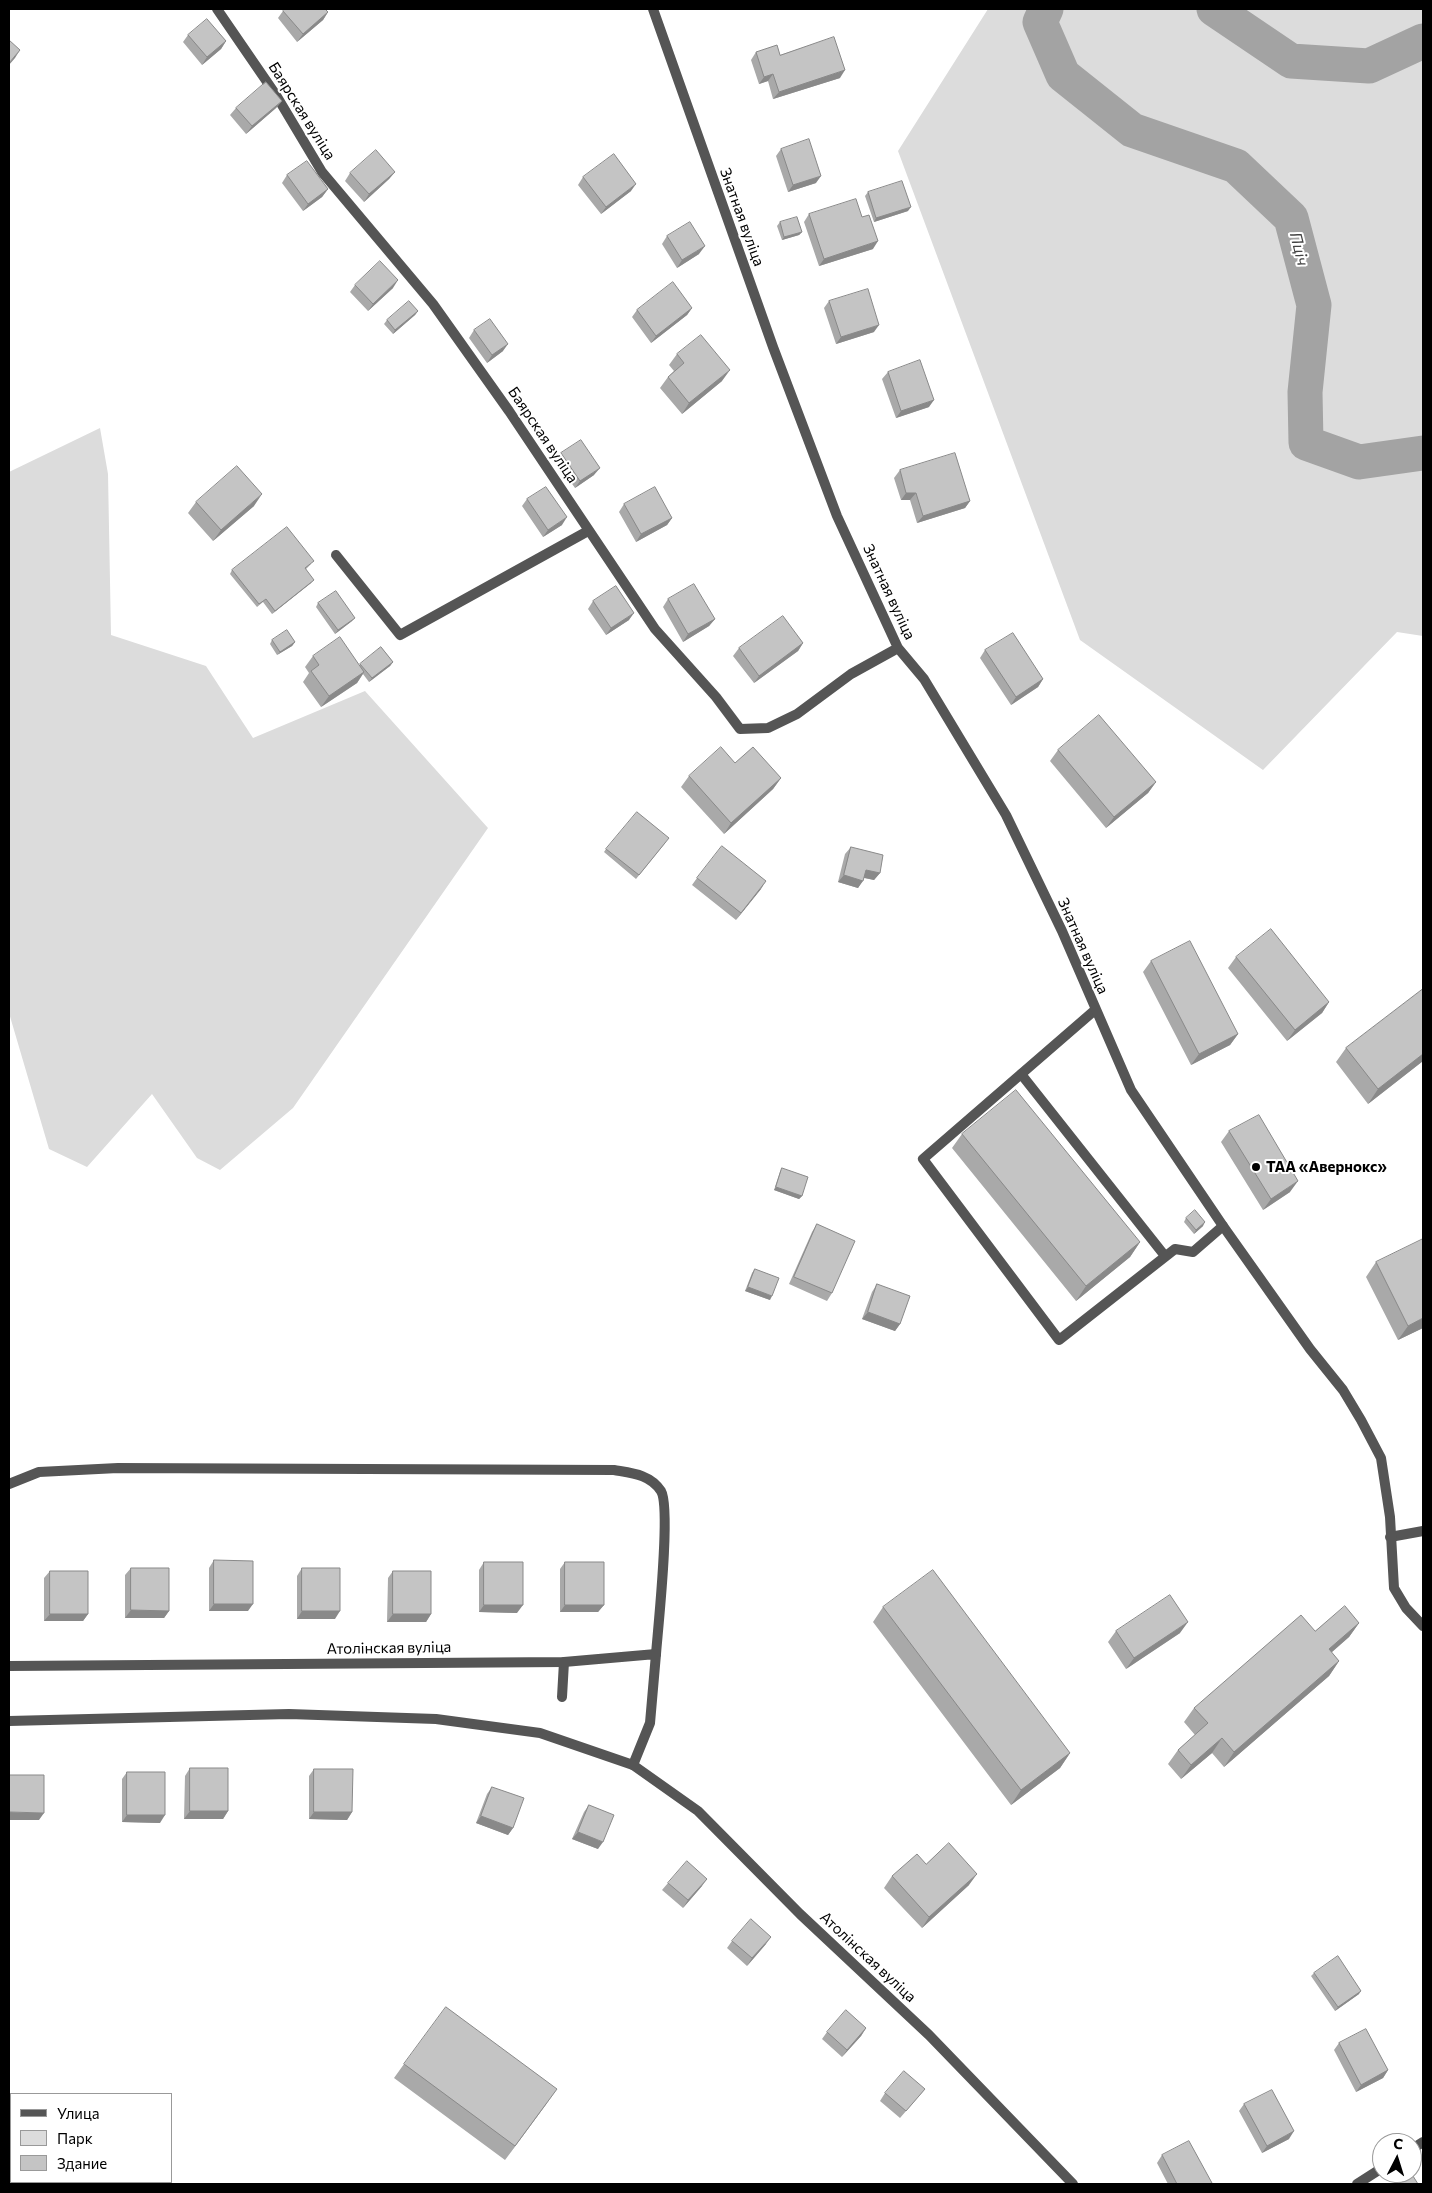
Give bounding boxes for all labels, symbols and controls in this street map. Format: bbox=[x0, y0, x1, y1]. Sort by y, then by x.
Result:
street label: Баярская вуліца bbox=[265, 59, 339, 163]
street label: Знатная вуліца bbox=[716, 165, 768, 269]
water label: Пціч bbox=[1286, 230, 1312, 268]
street label: Баярская вуліца bbox=[504, 384, 582, 486]
street label: Знатная вуліца bbox=[859, 541, 919, 643]
street label: Знатная вуліца bbox=[1054, 895, 1112, 997]
place label: ТАА «Авернокс» bbox=[1266, 1158, 1387, 1176]
marker: ТАА «Авернокс» bbox=[1250, 1161, 1262, 1173]
street label: Атолінская вуліца bbox=[327, 1638, 451, 1658]
street label: Атолінская вуліца bbox=[816, 1908, 920, 2006]
legend bbox=[10, 2093, 172, 2183]
text: Улица bbox=[57, 2104, 99, 2122]
text: Парк bbox=[57, 2129, 93, 2147]
north arrow bbox=[1372, 2133, 1422, 2183]
text: С bbox=[1393, 2135, 1404, 2152]
text: Здание bbox=[57, 2154, 107, 2172]

